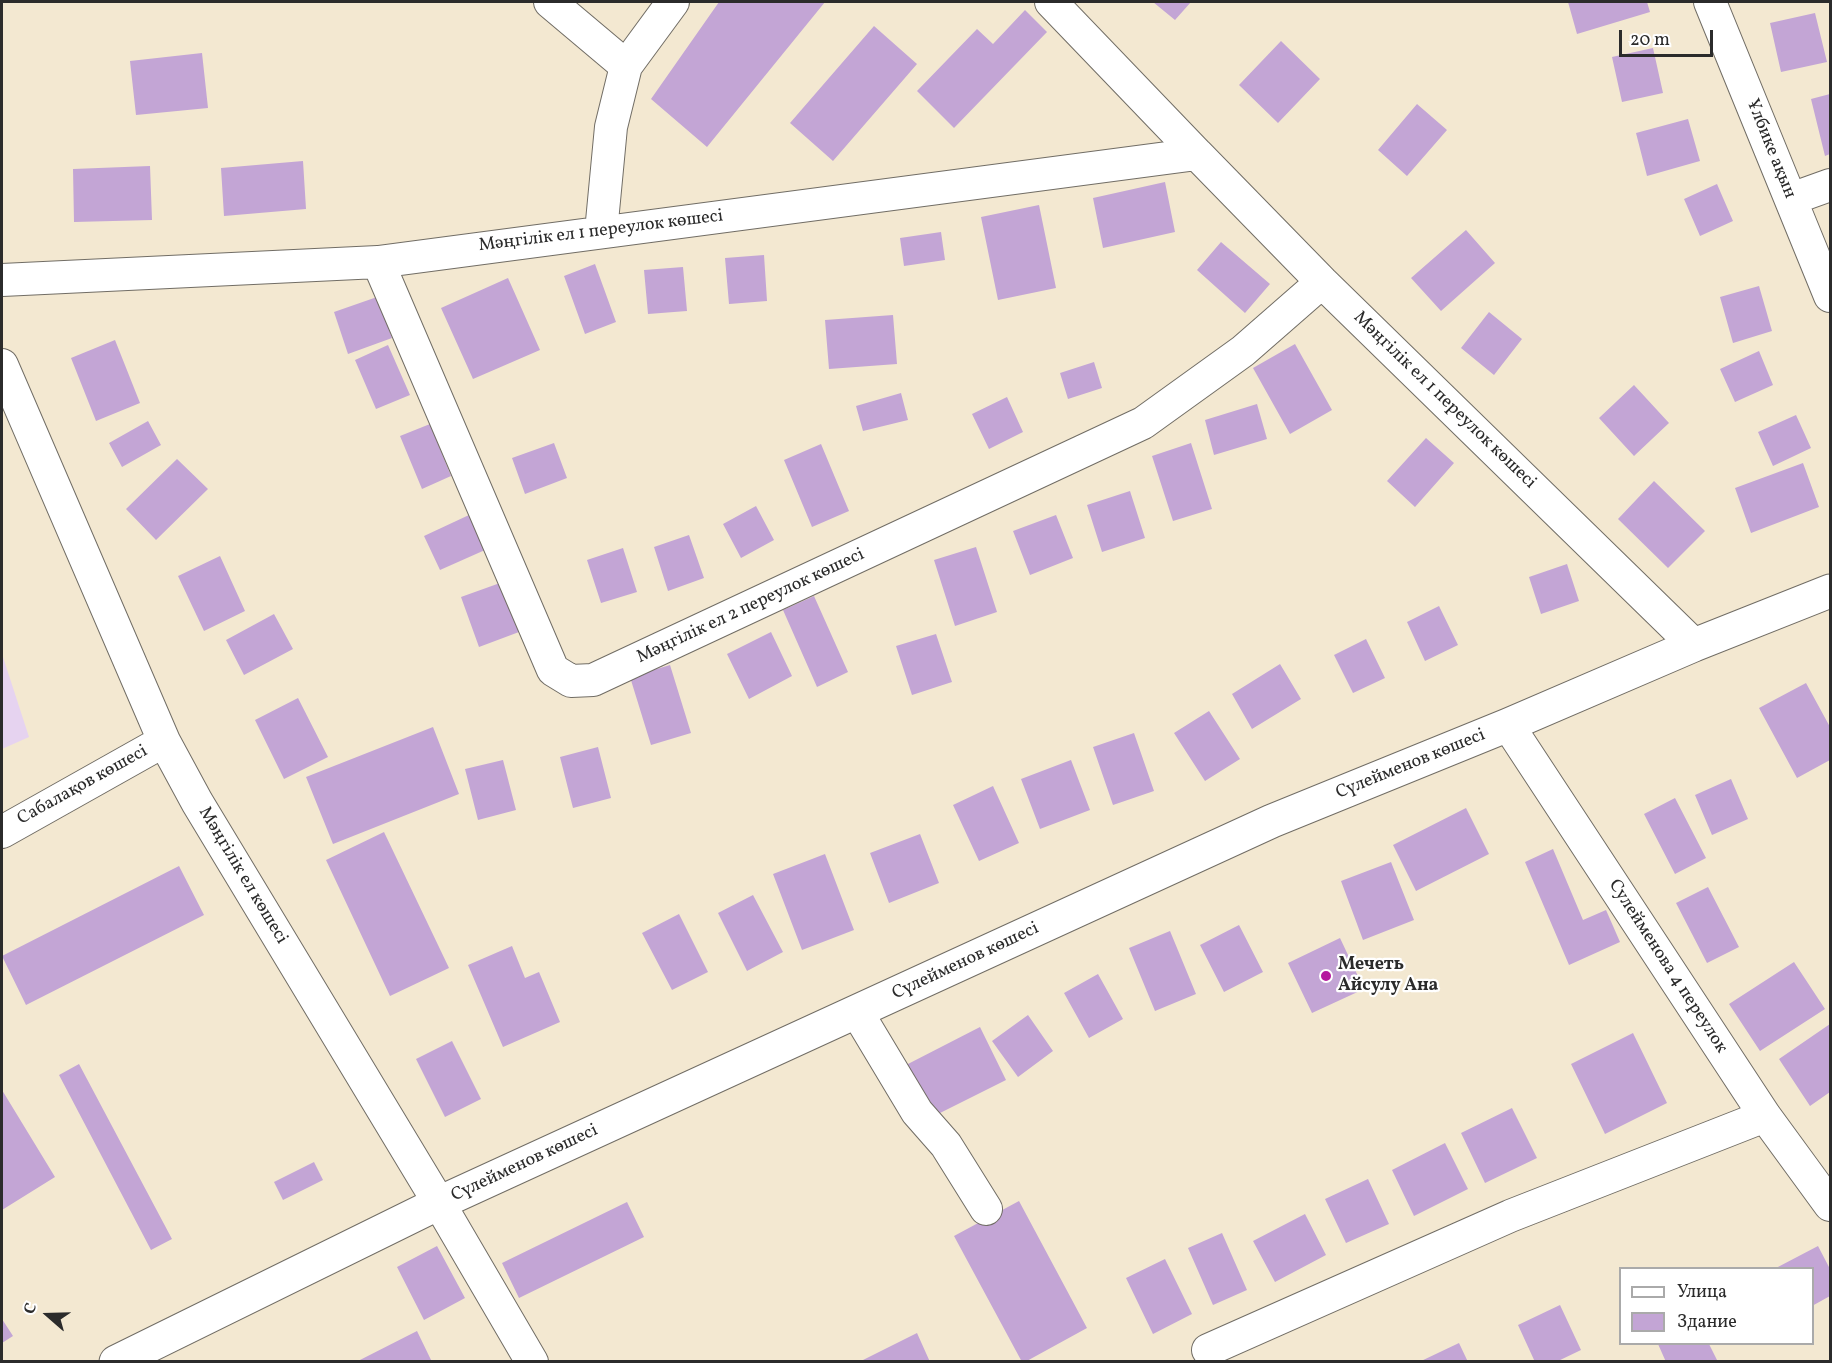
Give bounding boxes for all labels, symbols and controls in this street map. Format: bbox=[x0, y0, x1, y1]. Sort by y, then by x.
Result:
scale bar bbox=[1622, 18, 1716, 56]
text: 20 m bbox=[1630, 28, 1670, 53]
street label: Ұлбике ақын bbox=[1740, 96, 1800, 202]
street label: Мәңгілік ел 1 переулок көшесі bbox=[478, 206, 724, 258]
street label: Мәңгілік ел 1 переулок көшесі bbox=[1348, 308, 1540, 494]
street label: Мәңгілік ел 2 переулок көшесі bbox=[634, 545, 868, 669]
street label: Сүлейменов көшесі bbox=[1333, 725, 1489, 805]
street label: Сабалақов көшесі bbox=[14, 741, 152, 831]
street label: Мәңгілік ел көшесі bbox=[193, 804, 291, 948]
street label: Сулейменова 4 переулок bbox=[1603, 876, 1731, 1058]
street label: Сүлейменов көшесі bbox=[889, 919, 1043, 1005]
place label: Мечеть Айсулу Ана bbox=[1338, 955, 1438, 998]
marker: Мечеть Айсулу Ана bbox=[1319, 969, 1333, 983]
street label: Сүлейменов көшесі bbox=[448, 1121, 602, 1207]
legend bbox=[1619, 1267, 1814, 1345]
text: Улица bbox=[1677, 1280, 1727, 1305]
north arrow bbox=[18, 1285, 78, 1345]
text: С bbox=[19, 1300, 43, 1317]
text: Здание bbox=[1677, 1310, 1737, 1335]

